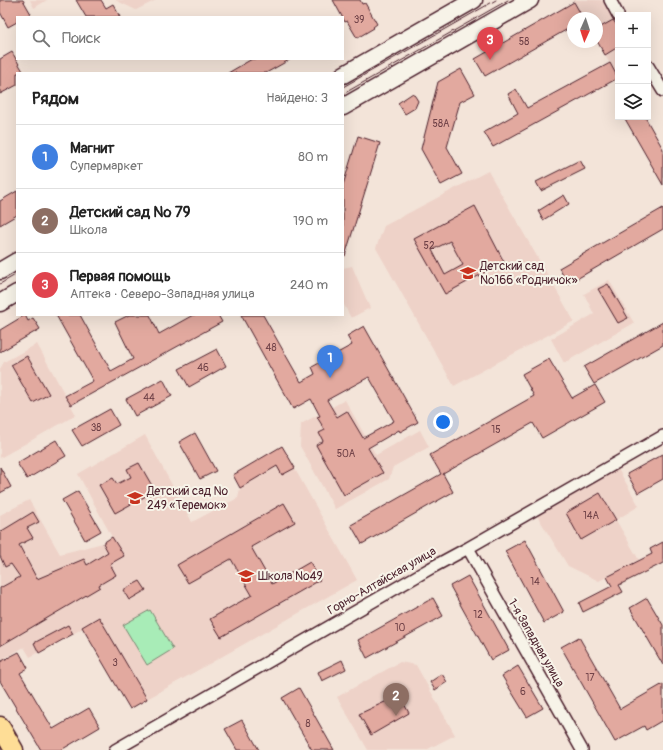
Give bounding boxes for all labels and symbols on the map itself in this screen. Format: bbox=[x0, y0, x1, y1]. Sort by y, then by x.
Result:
north arrow bbox=[567, 12, 603, 48]
house number: 39 bbox=[354, 14, 364, 26]
pin: 3 bbox=[477, 27, 503, 60]
house number: 58 bbox=[519, 36, 529, 48]
house number: 58А bbox=[433, 118, 450, 130]
house number: 52 bbox=[423, 240, 435, 252]
place label: Детский сад №166 «Родничок» bbox=[479, 259, 578, 288]
school or university icon: Детский сад №166 «Родничок» bbox=[459, 264, 477, 282]
house number: 48 bbox=[266, 342, 276, 354]
pin: 1 bbox=[317, 345, 343, 378]
house number: 46 bbox=[197, 362, 209, 374]
house number: 44 bbox=[143, 392, 155, 404]
your location bbox=[433, 412, 453, 432]
house number: 38 bbox=[91, 422, 101, 434]
house number: 15 bbox=[491, 424, 501, 436]
house number: 50А bbox=[337, 448, 356, 460]
place label: Детский сад № 249 «Теремок» bbox=[146, 484, 229, 513]
school or university icon: Детский сад № 249 «Теремок» bbox=[126, 489, 144, 507]
house number: 14А bbox=[583, 510, 600, 522]
street label: Горно-Алтайская улица bbox=[325, 544, 439, 618]
school or university icon: Школа №49 bbox=[237, 567, 255, 585]
place label: Школа №49 bbox=[258, 569, 323, 584]
house number: 14 bbox=[530, 576, 540, 588]
street label: 1-я Западная улица bbox=[505, 596, 568, 690]
house number: 12 bbox=[473, 609, 483, 621]
house number: 10 bbox=[395, 622, 406, 634]
house number: 3 bbox=[112, 657, 118, 669]
house number: 17 bbox=[585, 672, 595, 684]
pin: 2 bbox=[383, 683, 409, 716]
house number: 6 bbox=[520, 686, 526, 698]
house number: 8 bbox=[305, 718, 311, 730]

